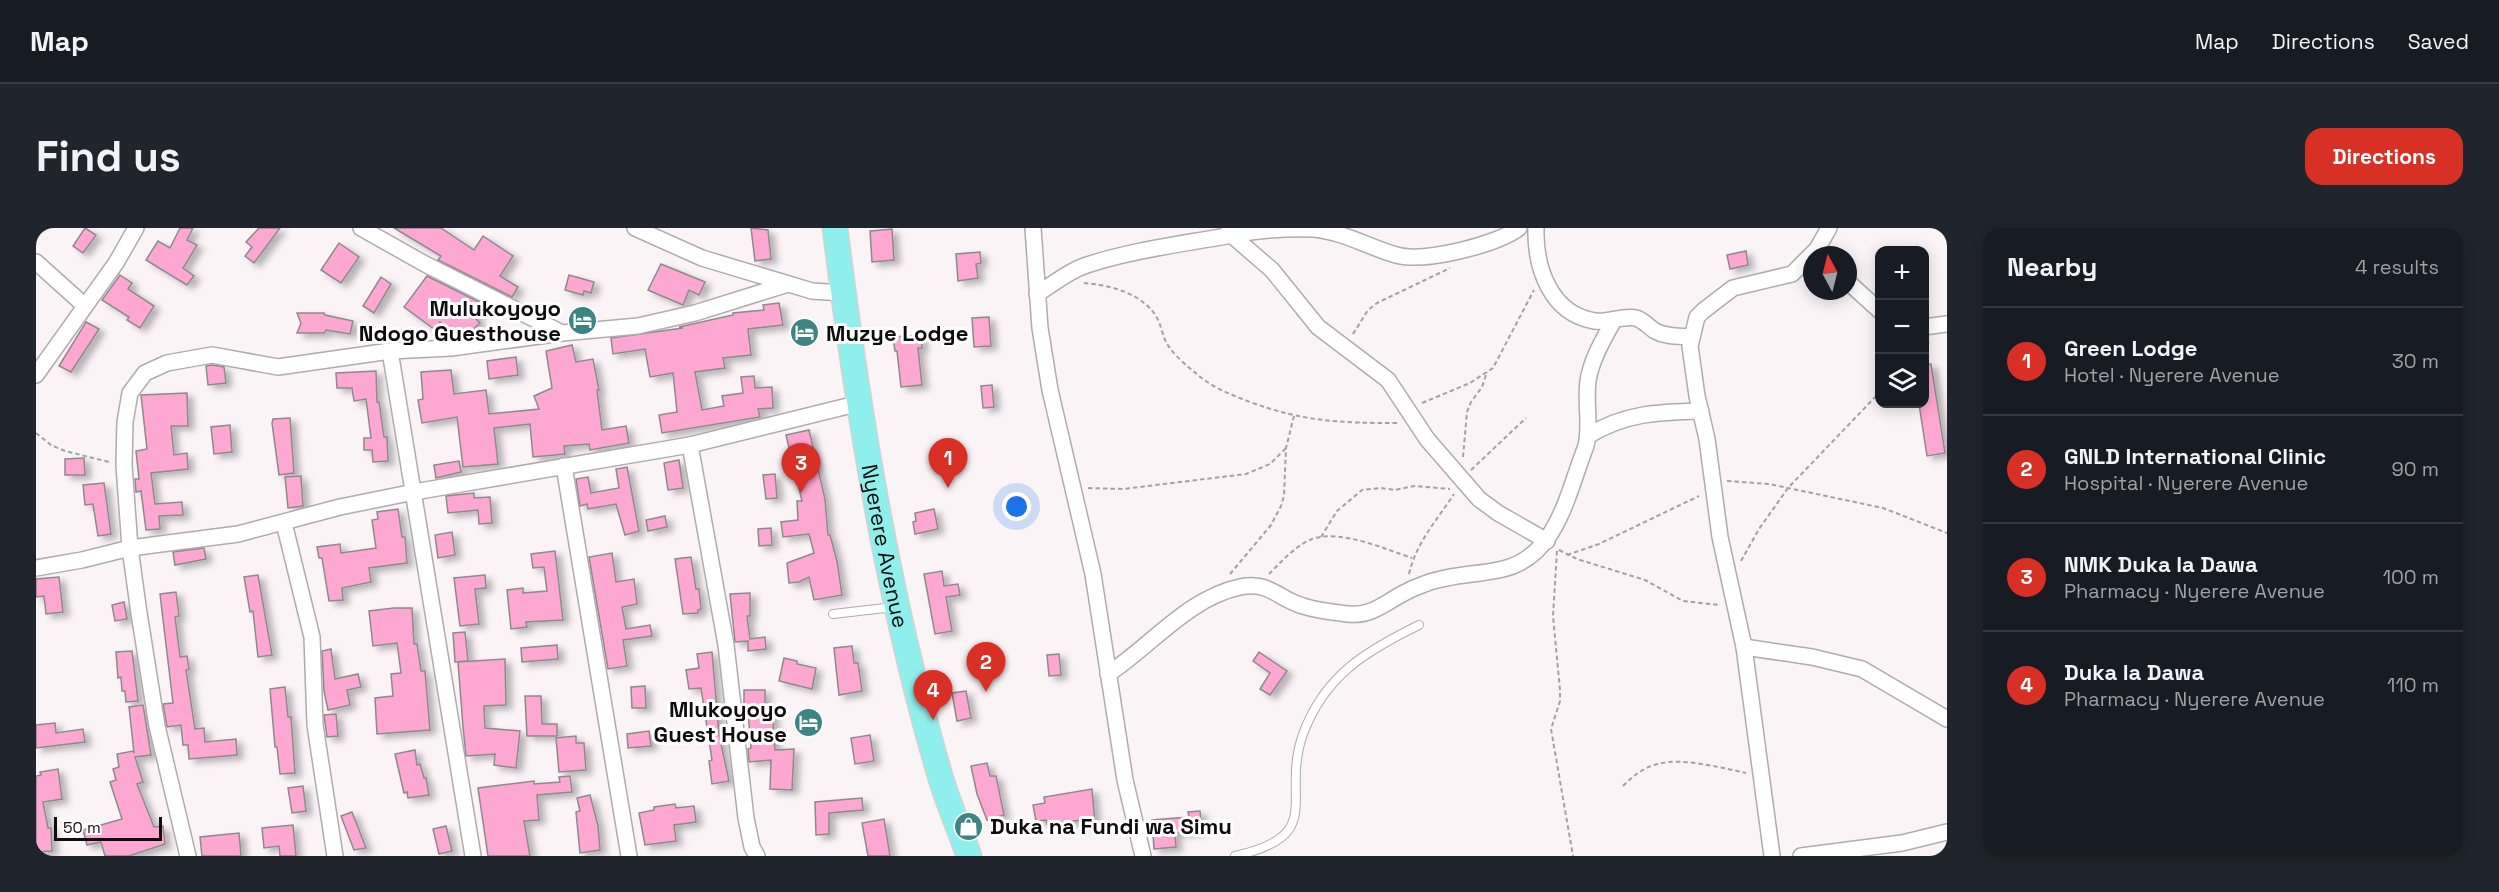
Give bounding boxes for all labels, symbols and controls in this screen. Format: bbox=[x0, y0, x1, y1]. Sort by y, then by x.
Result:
text: Map bbox=[30, 23, 89, 59]
text: Map bbox=[2195, 28, 2239, 55]
text: Directions bbox=[2272, 28, 2375, 55]
text: Saved bbox=[2408, 28, 2469, 55]
button: Directions bbox=[2305, 128, 2463, 185]
text: Find us bbox=[36, 130, 181, 183]
north arrow bbox=[1803, 246, 1857, 300]
map controls bbox=[1875, 246, 1929, 408]
button: + bbox=[1875, 246, 1929, 300]
text: Nearby bbox=[2007, 250, 2097, 284]
text: 4 results bbox=[2355, 254, 2439, 280]
place label: Mulukoyoyo Ndogo Guesthouse bbox=[359, 294, 561, 347]
button: − bbox=[1875, 300, 1929, 354]
hotel icon: Mulukoyoyo Ndogo Guesthouse bbox=[566, 305, 598, 337]
hotel icon: Muzye Lodge bbox=[789, 317, 821, 349]
place label: Muzye Lodge bbox=[826, 319, 968, 347]
text: Green Lodge bbox=[2064, 334, 2198, 362]
text: 1 bbox=[2022, 348, 2031, 374]
text: 30 m bbox=[2392, 348, 2439, 374]
button: layers bbox=[1875, 354, 1929, 408]
text: Hotel · Nyerere Avenue bbox=[2064, 362, 2280, 388]
pin: 1 bbox=[928, 438, 968, 488]
text: GNLD International Clinic bbox=[2064, 442, 2326, 470]
pin: 3 bbox=[782, 444, 820, 493]
text: 2 bbox=[2021, 456, 2032, 482]
text: 90 m bbox=[2392, 456, 2439, 482]
street label: Nyerere Avenue bbox=[856, 462, 915, 630]
text: Hospital · Nyerere Avenue bbox=[2064, 470, 2308, 496]
your location bbox=[1002, 492, 1031, 521]
text: NMK Duka la Dawa bbox=[2064, 550, 2258, 578]
text: 3 bbox=[2020, 564, 2033, 590]
text: 100 m bbox=[2383, 564, 2439, 590]
text: Pharmacy · Nyerere Avenue bbox=[2064, 578, 2325, 604]
pin: 2 bbox=[966, 642, 1006, 692]
text: Duka la Dawa bbox=[2064, 658, 2204, 686]
pin: 4 bbox=[914, 670, 952, 720]
text: 4 bbox=[2020, 672, 2033, 698]
text: 110 m bbox=[2387, 672, 2439, 698]
text: Pharmacy · Nyerere Avenue bbox=[2064, 686, 2325, 712]
place label: Mlukoyoyo Guest House bbox=[654, 695, 787, 748]
hotel icon: Mlukoyoyo Guest House bbox=[792, 706, 824, 738]
shop icon: Duka na Fundi wa Simu bbox=[953, 810, 985, 842]
place label: Duka na Fundi wa Simu bbox=[990, 812, 1232, 840]
scale bar bbox=[54, 814, 162, 842]
text: 50 m bbox=[63, 817, 101, 838]

